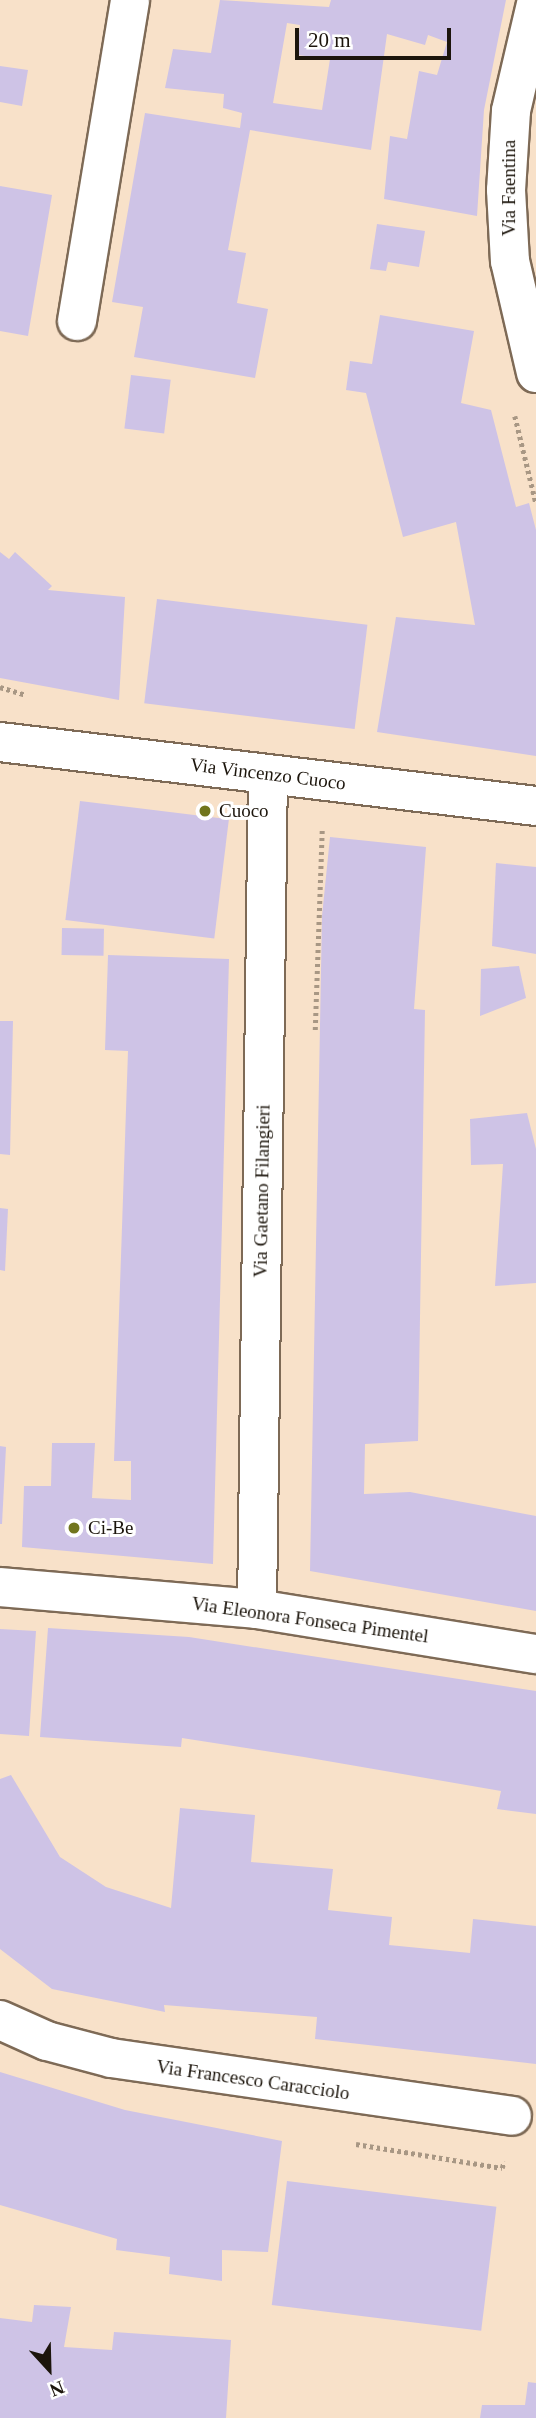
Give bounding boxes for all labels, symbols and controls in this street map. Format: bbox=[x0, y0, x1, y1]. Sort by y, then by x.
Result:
scale bar bbox=[298, 14, 454, 58]
text: 20 m bbox=[308, 28, 351, 52]
street label: Via Faentina bbox=[498, 140, 520, 236]
street label: Via Vincenzo Cuoco bbox=[189, 753, 347, 795]
place label: Cuoco bbox=[219, 800, 269, 822]
marker: Cuoco bbox=[197, 803, 213, 819]
street label: Via Gaetano Filangieri bbox=[249, 1104, 275, 1278]
place label: Ci-Be bbox=[88, 1517, 133, 1539]
marker: Ci-Be bbox=[66, 1520, 82, 1536]
street label: Via Eleonora Fonseca Pimentel bbox=[190, 1592, 430, 1648]
street label: Via Francesco Caracciolo bbox=[155, 2055, 351, 2105]
north arrow bbox=[14, 2334, 84, 2404]
text: N bbox=[47, 2377, 67, 2401]

